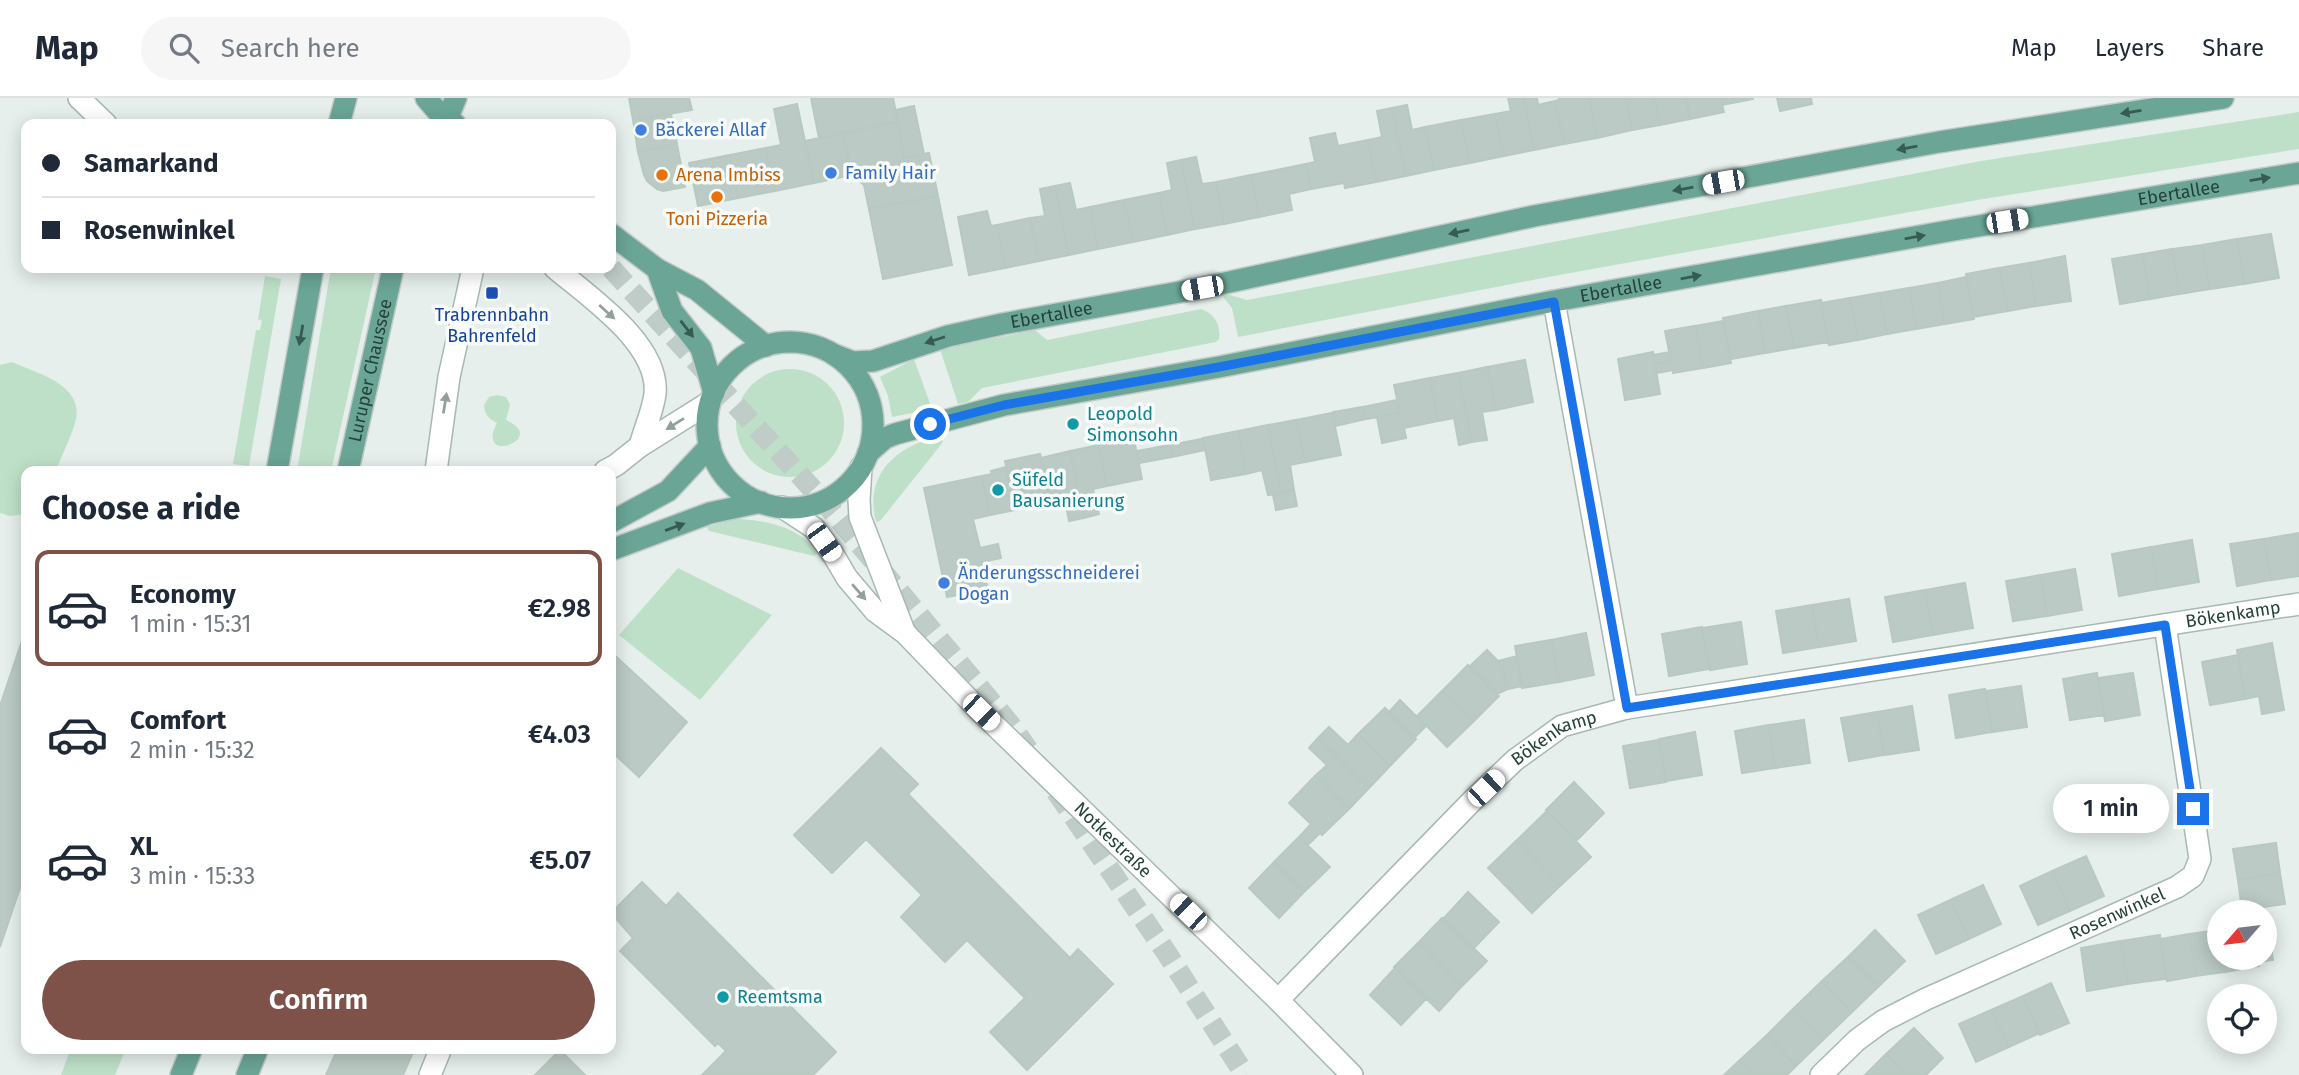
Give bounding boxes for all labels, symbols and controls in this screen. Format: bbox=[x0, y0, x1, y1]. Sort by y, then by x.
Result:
search box bbox=[141, 17, 631, 80]
text: Map bbox=[35, 28, 99, 68]
icon: search bbox=[165, 29, 203, 67]
text: Search here bbox=[221, 33, 360, 64]
text: Map bbox=[2011, 34, 2057, 62]
text: Layers bbox=[2095, 34, 2164, 62]
text: Share bbox=[2202, 34, 2264, 62]
one-way arrow bbox=[2120, 107, 2142, 118]
place label: Bäckerei Allaf bbox=[655, 119, 768, 141]
marker: Bäckerei Allaf bbox=[633, 122, 649, 138]
one-way arrow bbox=[1895, 143, 1917, 154]
text: Samarkand bbox=[84, 148, 219, 179]
place label: Family Hair bbox=[845, 162, 936, 184]
place label: Arena Imbiss bbox=[676, 164, 781, 186]
marker: Family Hair bbox=[823, 165, 839, 181]
marker: Arena Imbiss bbox=[654, 167, 670, 183]
car bbox=[1701, 168, 1746, 196]
one-way arrow bbox=[2249, 173, 2271, 184]
street label: Ebertallee bbox=[2136, 175, 2222, 211]
one-way arrow bbox=[1672, 184, 1694, 195]
marker: Toni Pizzeria bbox=[709, 189, 725, 205]
car bbox=[1985, 207, 2030, 235]
place label: Toni Pizzeria bbox=[666, 208, 768, 230]
text: Rosenwinkel bbox=[84, 215, 235, 246]
one-way arrow bbox=[1448, 226, 1470, 237]
one-way arrow bbox=[1904, 231, 1926, 242]
street label: Ebertallee bbox=[1578, 271, 1664, 307]
one-way arrow bbox=[1680, 271, 1702, 282]
car bbox=[1180, 274, 1225, 302]
marker: Trabrennbahn Bahrenfeld bbox=[484, 285, 500, 301]
street label: Luruper Chaussee bbox=[344, 297, 397, 444]
street label: Ebertallee bbox=[1009, 297, 1094, 333]
place label: Trabrennbahn Bahrenfeld bbox=[435, 304, 549, 347]
one-way arrow bbox=[598, 304, 616, 320]
one-way arrow bbox=[679, 320, 694, 338]
one-way arrow bbox=[295, 324, 306, 346]
one-way arrow bbox=[925, 336, 946, 346]
one-way arrow bbox=[440, 392, 451, 414]
place label: Leopold Simonsohn bbox=[1087, 403, 1178, 446]
route start bbox=[914, 408, 946, 440]
marker: Leopold Simonsohn bbox=[1065, 416, 1081, 432]
one-way arrow bbox=[665, 418, 685, 431]
place label: Süfeld Bausanierung bbox=[1012, 469, 1125, 512]
marker: Süfeld Bausanierung bbox=[990, 482, 1006, 498]
text: Choose a ride bbox=[42, 489, 240, 527]
car bbox=[804, 519, 845, 565]
one-way arrow bbox=[665, 521, 686, 532]
place label: Änderungsschneiderei Dogan bbox=[958, 562, 1140, 605]
marker: Änderungsschneiderei Dogan bbox=[936, 575, 952, 591]
icon: car bbox=[46, 577, 109, 640]
text: Economy bbox=[130, 579, 236, 610]
one-way arrow bbox=[851, 583, 867, 601]
text: €2.98 bbox=[528, 593, 591, 624]
street label: Bökenkamp bbox=[2184, 596, 2282, 632]
text: 1 min · 15:31 bbox=[130, 610, 252, 638]
car bbox=[959, 690, 1004, 734]
icon: car bbox=[46, 703, 109, 766]
text: Comfort bbox=[130, 705, 226, 736]
street label: Bökenkamp bbox=[1507, 706, 1599, 770]
text: €4.03 bbox=[528, 719, 591, 750]
text: 2 min · 15:32 bbox=[130, 736, 255, 764]
car bbox=[1464, 766, 1509, 810]
callout: 1 min bbox=[2053, 784, 2168, 834]
route end bbox=[2177, 793, 2209, 825]
text: 1 min bbox=[2083, 794, 2139, 822]
street label: Notkestraße bbox=[1069, 797, 1156, 882]
icon: car bbox=[46, 829, 109, 892]
text: XL bbox=[130, 831, 158, 862]
text: €5.07 bbox=[530, 845, 591, 876]
text: 3 min · 15:33 bbox=[130, 862, 255, 890]
street label: Rosenwinkel bbox=[2066, 883, 2168, 945]
car bbox=[1166, 890, 1211, 934]
north arrow bbox=[2207, 900, 2277, 970]
map controls bbox=[2207, 900, 2277, 1054]
button: Confirm bbox=[42, 960, 595, 1040]
button: locate bbox=[2207, 984, 2277, 1054]
place label: Reemtsma bbox=[737, 986, 823, 1008]
marker: Reemtsma bbox=[715, 989, 731, 1005]

